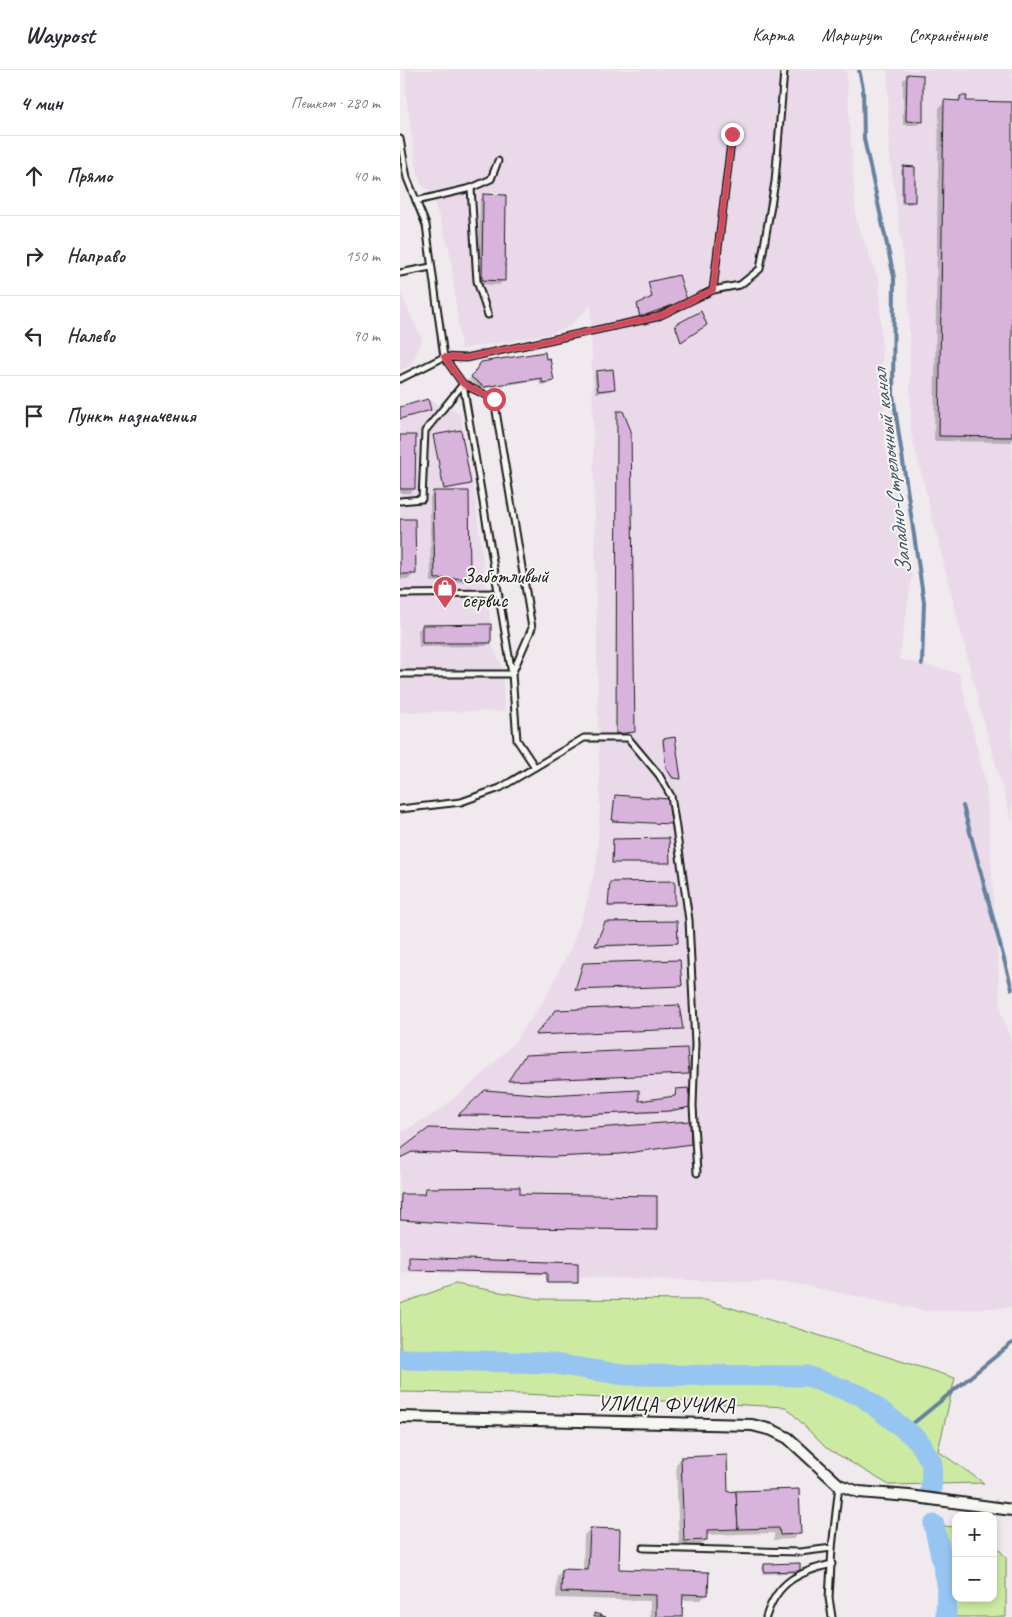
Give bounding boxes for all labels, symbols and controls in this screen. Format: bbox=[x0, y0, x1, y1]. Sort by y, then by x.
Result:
text: Waypost bbox=[25, 20, 95, 50]
text: Карта bbox=[752, 24, 793, 46]
text: Маршрут bbox=[821, 24, 881, 46]
text: Сохранённые bbox=[909, 24, 987, 46]
text: 4 мин bbox=[20, 90, 63, 116]
text: Пешком · 280 m bbox=[291, 93, 380, 113]
route end bbox=[721, 123, 744, 146]
icon: ahead bbox=[20, 162, 48, 190]
text: Прямо bbox=[67, 164, 112, 188]
text: 40 m bbox=[353, 166, 380, 186]
icon: right bbox=[20, 242, 48, 270]
text: Направо bbox=[67, 244, 125, 268]
text: 150 m bbox=[346, 246, 380, 266]
icon: left bbox=[20, 322, 48, 350]
text: Налево bbox=[67, 324, 115, 348]
text: 90 m bbox=[353, 326, 380, 346]
water label: Западно-Стрелочный канал bbox=[865, 364, 918, 576]
route start bbox=[483, 388, 506, 411]
icon: arrive bbox=[20, 402, 48, 430]
text: Пункт назначения bbox=[67, 404, 196, 428]
place label: Заботливый сервис bbox=[462, 563, 550, 613]
shop icon: Заботливый сервис bbox=[432, 575, 458, 609]
street label: УЛИЦА ФУЧИКА bbox=[597, 1390, 735, 1418]
map controls bbox=[952, 1512, 997, 1602]
button: + bbox=[952, 1512, 997, 1557]
button: − bbox=[952, 1557, 997, 1602]

